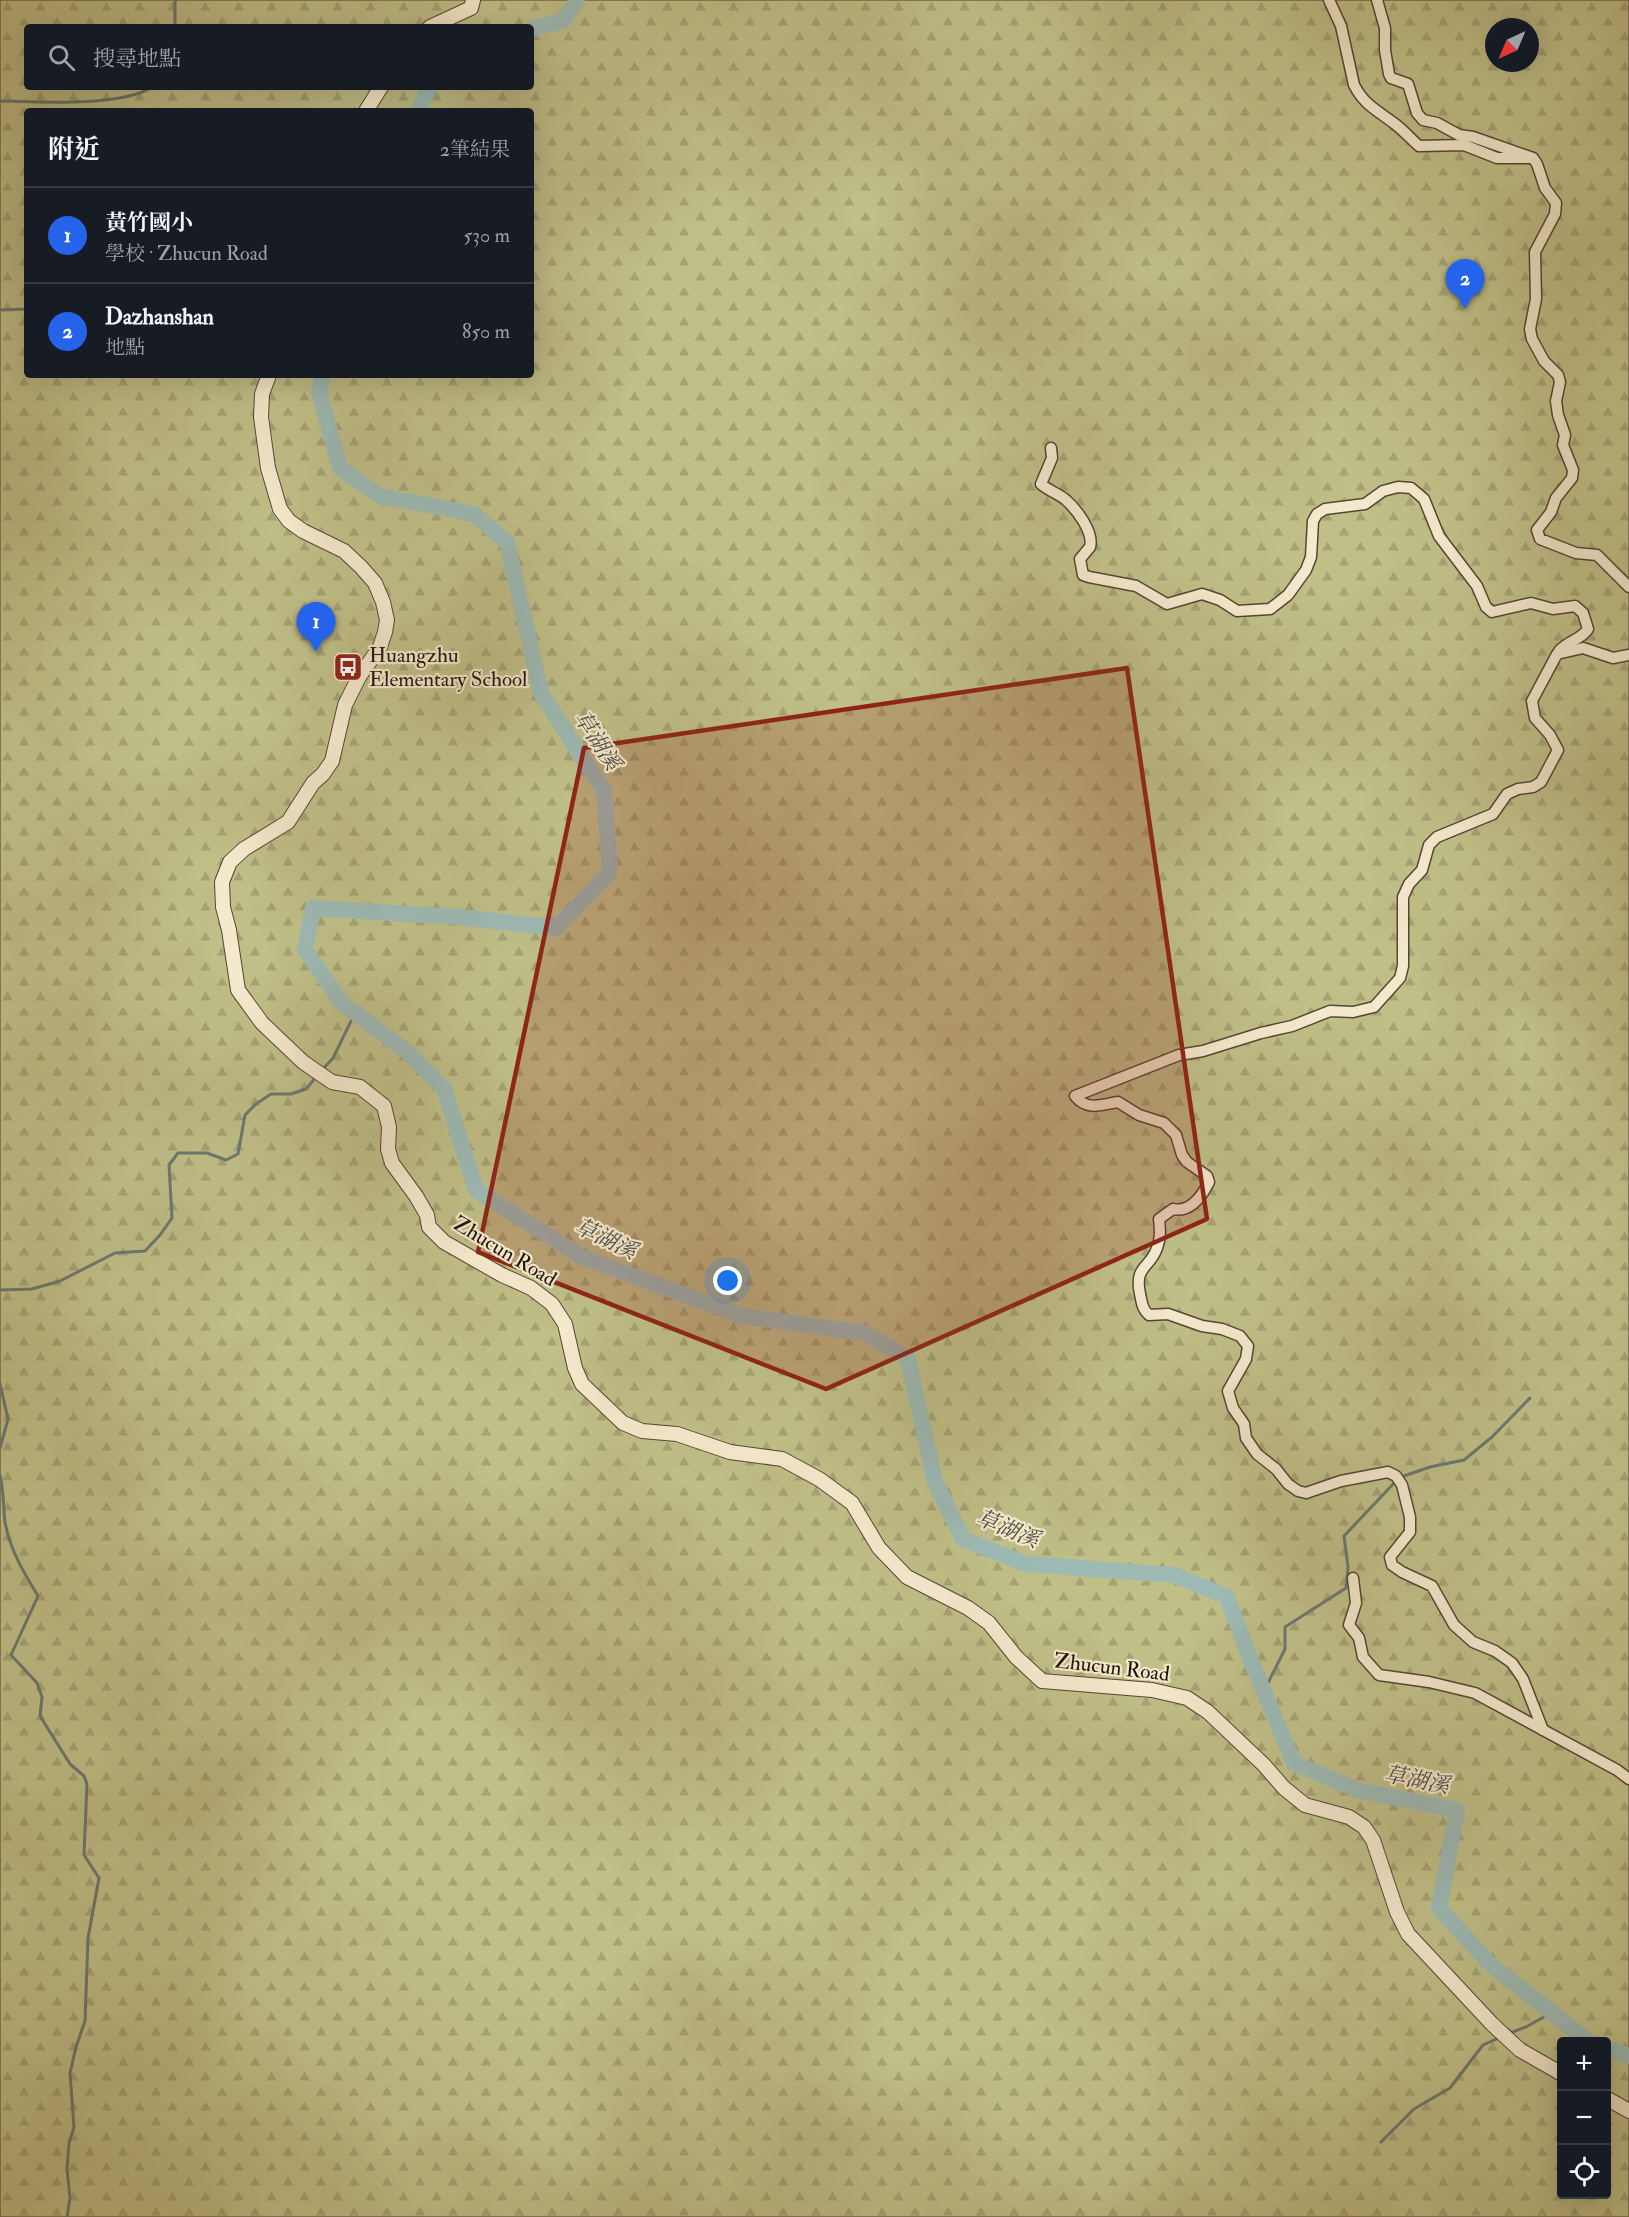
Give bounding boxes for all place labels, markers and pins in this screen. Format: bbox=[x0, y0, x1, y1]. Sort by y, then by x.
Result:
pin: 2 bbox=[1446, 260, 1484, 309]
pin: 1 bbox=[296, 602, 336, 652]
place label: Huangzhu Elementary School bbox=[369, 642, 528, 693]
bus stop icon: Huangzhu Elementary School bbox=[332, 651, 364, 683]

